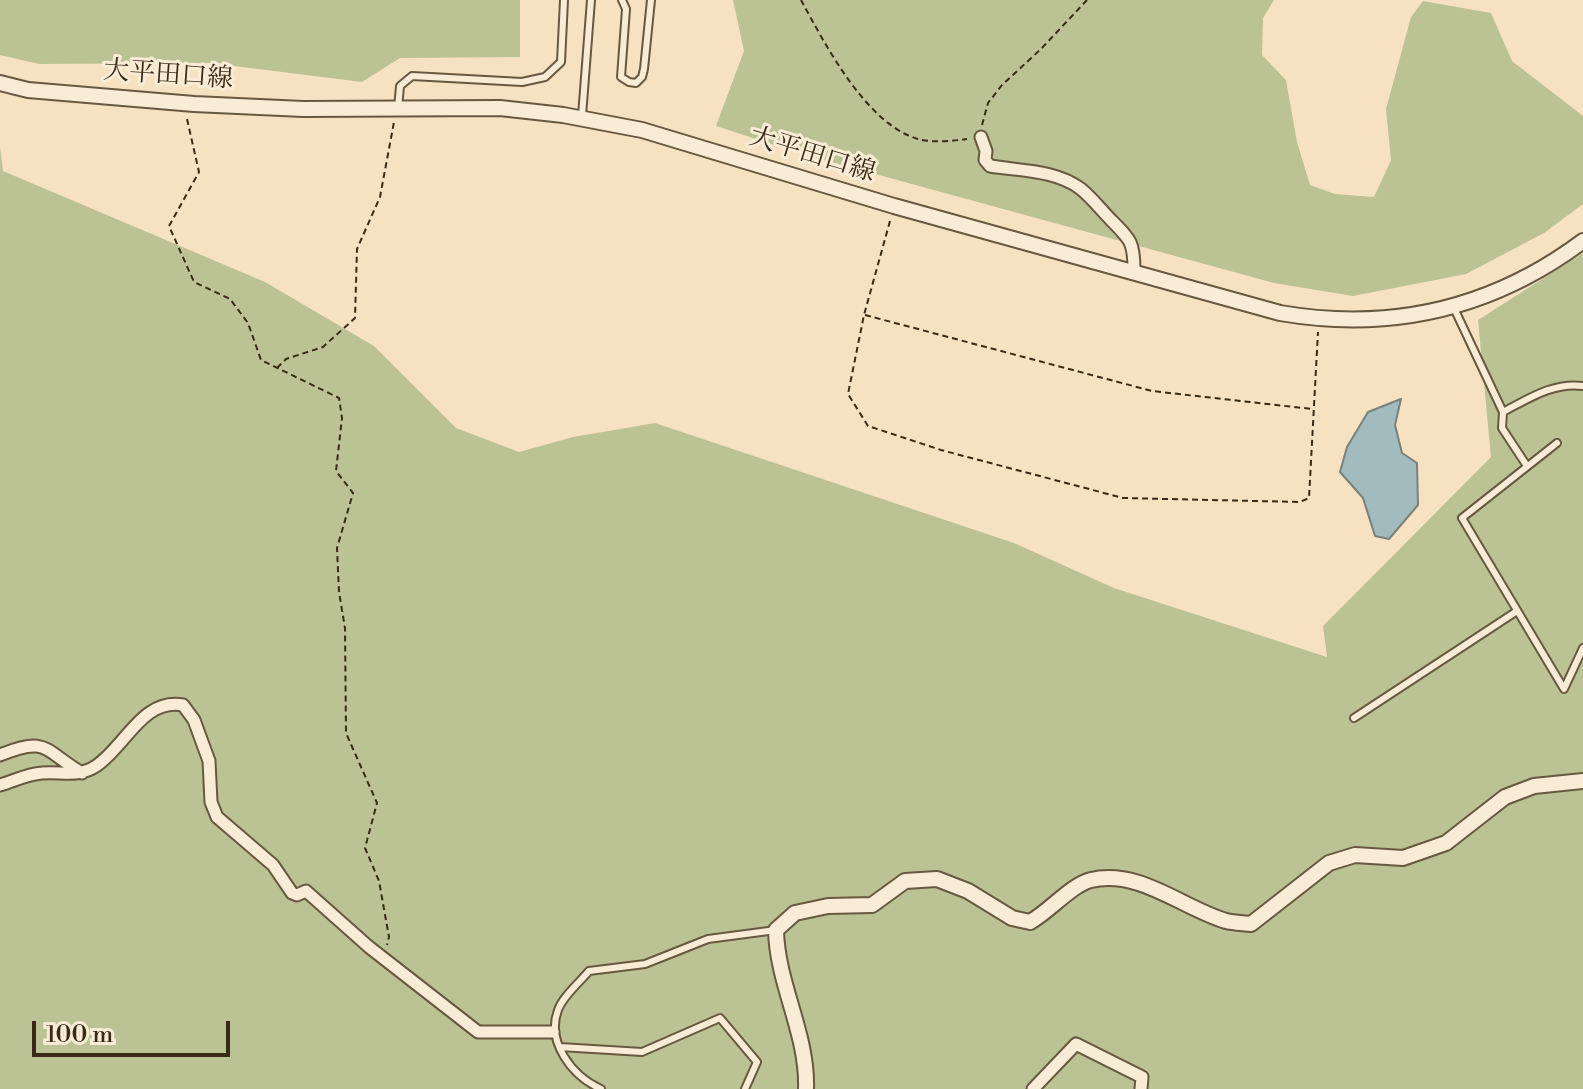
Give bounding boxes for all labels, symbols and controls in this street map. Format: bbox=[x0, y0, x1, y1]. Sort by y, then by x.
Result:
street label: 大平田口線 bbox=[102, 56, 234, 96]
street label: 大平田口線 bbox=[745, 122, 879, 190]
scale bar bbox=[36, 1005, 234, 1055]
text: 100 m bbox=[46, 1020, 113, 1050]

